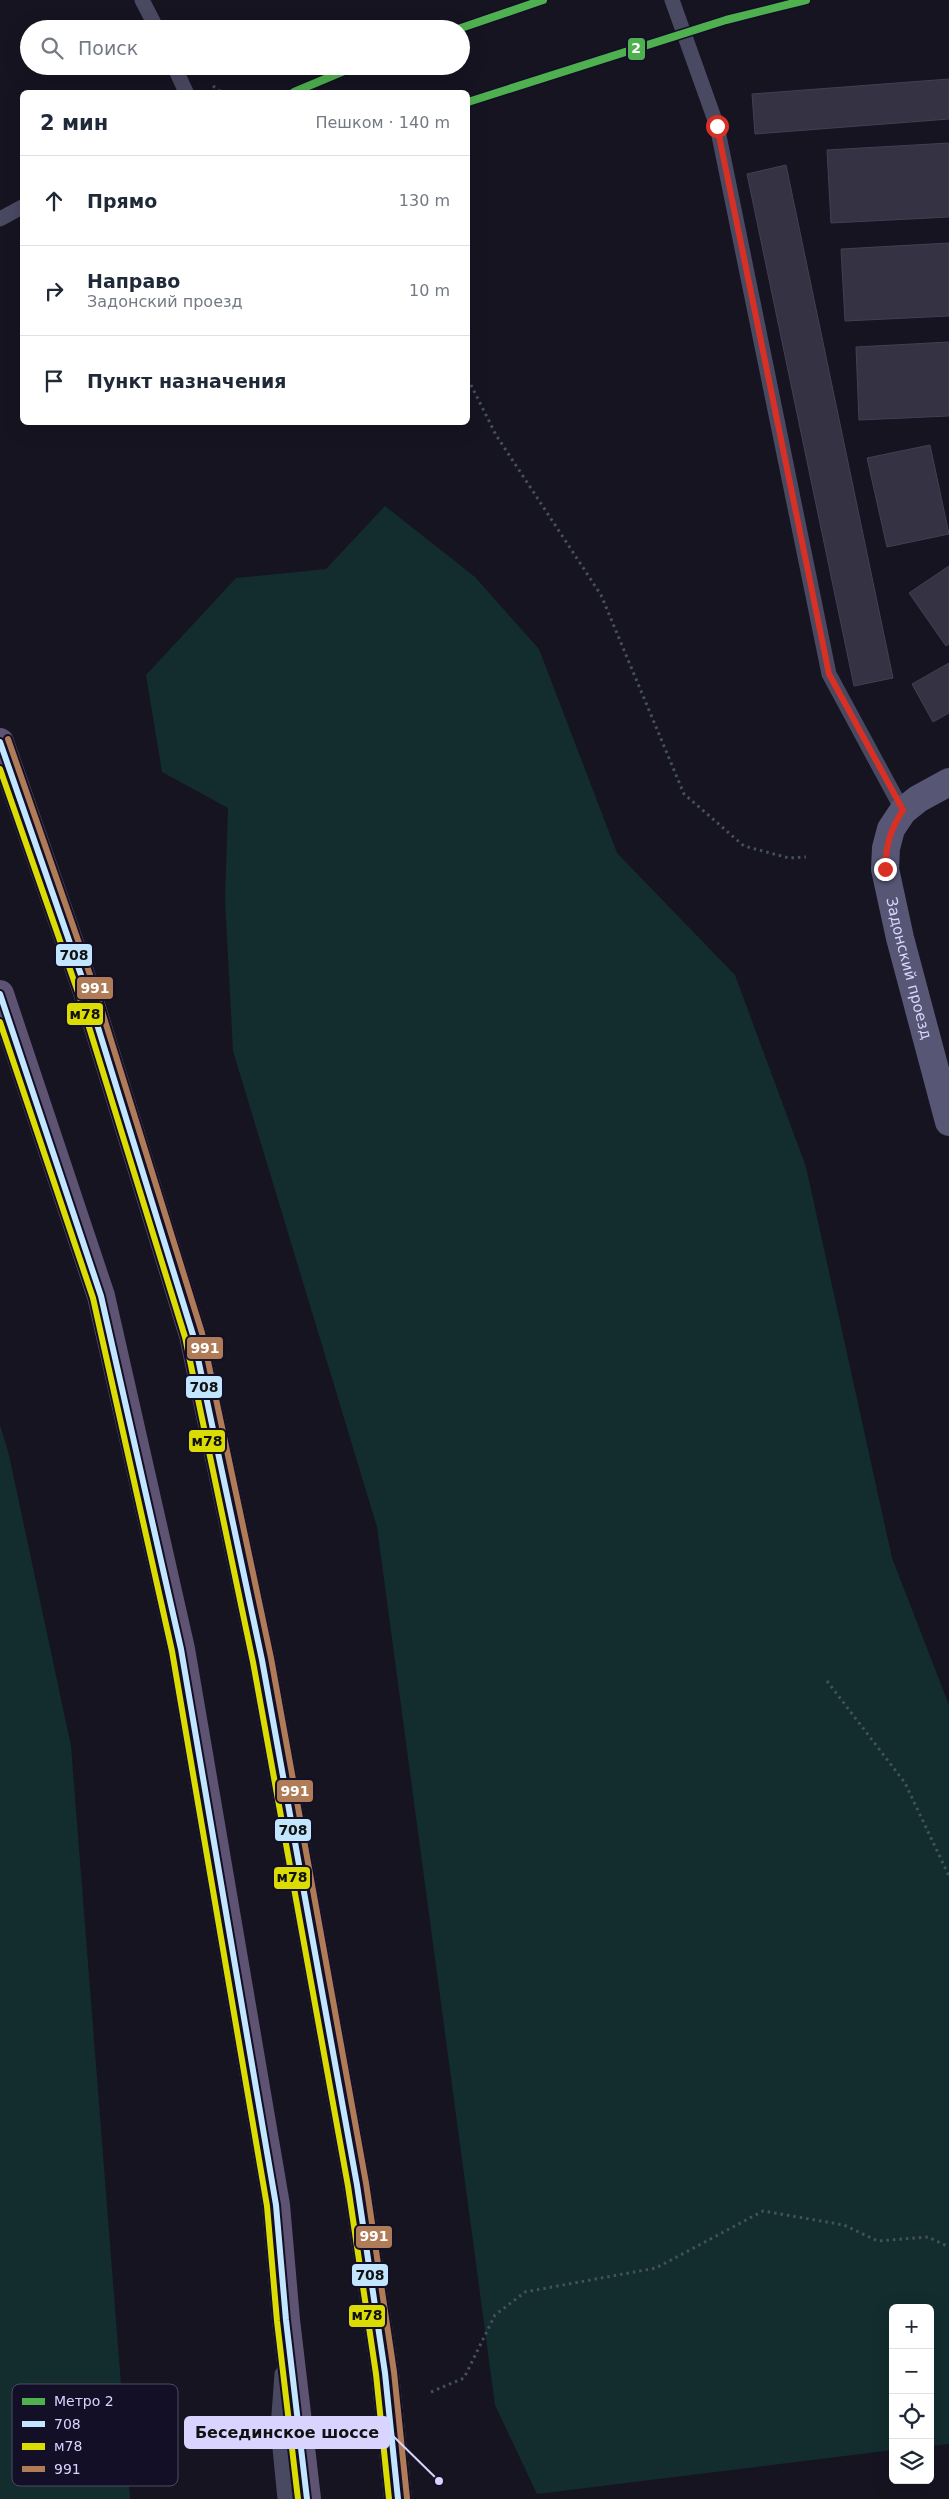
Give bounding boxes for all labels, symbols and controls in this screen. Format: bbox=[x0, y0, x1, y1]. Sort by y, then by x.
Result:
search box bbox=[20, 20, 470, 75]
icon: search bbox=[38, 34, 66, 62]
text: Поиск bbox=[78, 37, 138, 59]
line badge: 2 bbox=[627, 37, 646, 61]
text: 2 bbox=[631, 40, 641, 56]
text: 2 мин bbox=[40, 111, 108, 135]
text: Пешком · 140 m bbox=[315, 113, 450, 132]
route start bbox=[706, 115, 729, 138]
icon: ahead bbox=[40, 187, 68, 215]
text: Прямо bbox=[87, 190, 157, 212]
text: 130 m bbox=[399, 191, 450, 210]
text: Направо bbox=[87, 270, 180, 292]
icon: right bbox=[40, 277, 68, 305]
text: 10 m bbox=[409, 281, 450, 300]
text: Задонский проезд bbox=[87, 292, 243, 311]
icon: arrive bbox=[40, 367, 68, 395]
text: Пункт назначения bbox=[87, 370, 286, 392]
route end bbox=[874, 858, 897, 881]
street label: Задонский проезд bbox=[882, 896, 936, 1041]
line badge: 708 bbox=[55, 943, 93, 967]
text: 708 bbox=[59, 947, 89, 963]
line badge: 991 bbox=[76, 976, 114, 1000]
text: 991 bbox=[80, 980, 110, 996]
line badge: м78 bbox=[66, 1002, 104, 1026]
text: м78 bbox=[70, 1006, 100, 1022]
line badge: 991 bbox=[186, 1336, 224, 1360]
text: 991 bbox=[190, 1340, 220, 1356]
line badge: 708 bbox=[185, 1375, 223, 1399]
text: 708 bbox=[189, 1379, 219, 1395]
line badge: м78 bbox=[188, 1429, 226, 1453]
text: м78 bbox=[192, 1433, 222, 1449]
line badge: 991 bbox=[276, 1779, 314, 1803]
text: 991 bbox=[280, 1783, 310, 1799]
line badge: 708 bbox=[274, 1818, 312, 1842]
text: 708 bbox=[278, 1822, 308, 1838]
line badge: м78 bbox=[273, 1866, 311, 1890]
text: м78 bbox=[277, 1869, 307, 1885]
line badge: 991 bbox=[355, 2225, 393, 2249]
text: 991 bbox=[359, 2228, 389, 2244]
line badge: 708 bbox=[351, 2263, 389, 2287]
text: 708 bbox=[355, 2267, 385, 2283]
line badge: м78 bbox=[348, 2304, 386, 2328]
map controls bbox=[889, 2304, 934, 2484]
button: + bbox=[889, 2304, 934, 2349]
text: м78 bbox=[352, 2307, 382, 2323]
button: − bbox=[889, 2349, 934, 2394]
legend bbox=[12, 2384, 178, 2486]
text: Метро 2 bbox=[54, 2393, 114, 2409]
button: locate bbox=[889, 2394, 934, 2439]
text: 708 bbox=[54, 2416, 81, 2432]
callout: Бесединское шоссе bbox=[185, 2417, 389, 2448]
text: Бесединское шоссе bbox=[195, 2423, 379, 2442]
text: м78 bbox=[54, 2438, 82, 2454]
button: layers bbox=[889, 2439, 934, 2484]
text: 991 bbox=[54, 2461, 81, 2477]

